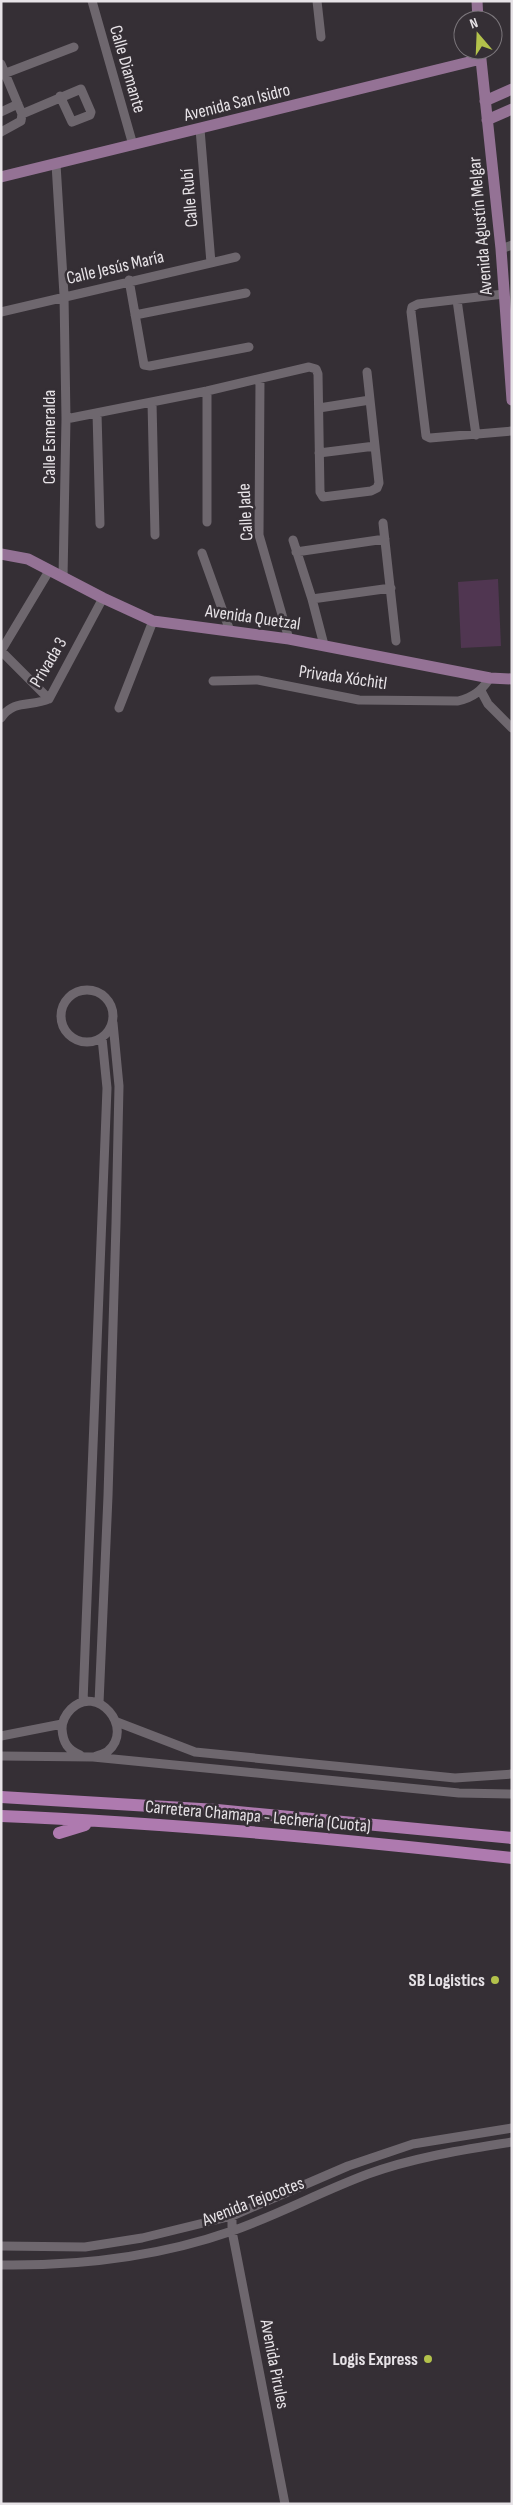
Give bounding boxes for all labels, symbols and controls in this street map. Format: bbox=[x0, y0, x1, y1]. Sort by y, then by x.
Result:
north arrow bbox=[453, 10, 503, 60]
text: N bbox=[468, 14, 480, 32]
street label: Calle Diamante bbox=[105, 23, 150, 115]
street label: Avenida San Isidro bbox=[181, 79, 292, 126]
street label: Avenida Agustín Melgar bbox=[464, 156, 497, 297]
street label: Calle Rubí bbox=[176, 167, 203, 228]
street label: Calle Jesús María bbox=[64, 246, 166, 289]
street label: Calle Esmeralda bbox=[39, 390, 60, 484]
street label: Calle Jade bbox=[234, 483, 257, 541]
street label: Avenida Quetzal bbox=[203, 600, 302, 635]
street label: Privada 3 bbox=[25, 633, 71, 691]
street label: Privada Xóchitl bbox=[298, 661, 388, 694]
street label: Carretera Chamapa - Lechería (Cuota) bbox=[144, 1796, 372, 1837]
place label: SB Logistics bbox=[409, 1970, 485, 1991]
marker: SB Logistics bbox=[489, 1974, 501, 1986]
street label: Avenida Tejocotes bbox=[198, 2172, 307, 2231]
street label: Avenida Pirules bbox=[255, 2317, 293, 2411]
place label: Logis Express bbox=[332, 2349, 418, 2370]
marker: Logis Express bbox=[422, 2353, 434, 2365]

